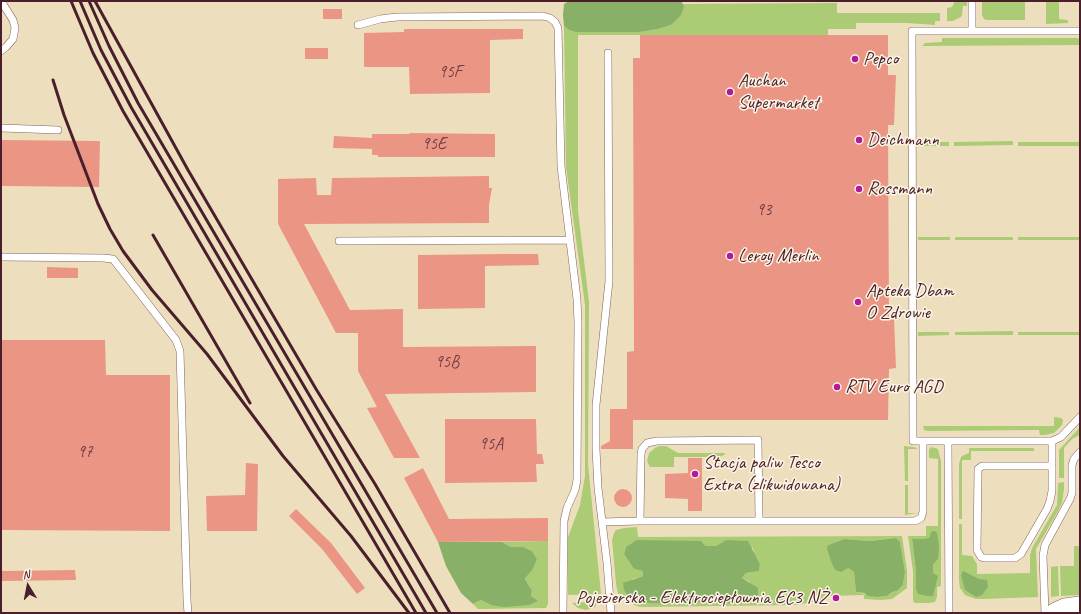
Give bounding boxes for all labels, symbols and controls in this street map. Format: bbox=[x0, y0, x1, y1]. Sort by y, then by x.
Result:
place label: Pepco bbox=[863, 48, 898, 70]
marker: Pepco bbox=[850, 54, 860, 64]
house number: 95F bbox=[438, 63, 462, 83]
place label: Auchan Supermarket bbox=[738, 70, 819, 114]
marker: Auchan Supermarket bbox=[725, 87, 735, 97]
place label: Deichmann bbox=[867, 129, 939, 151]
house number: 95E bbox=[422, 135, 446, 155]
marker: Deichmann bbox=[854, 135, 864, 145]
place label: Rossmann bbox=[867, 178, 932, 200]
marker: Rossmann bbox=[854, 184, 864, 194]
house number: 93 bbox=[756, 201, 772, 221]
place label: Leroy Merlin bbox=[738, 245, 819, 267]
marker: Leroy Merlin bbox=[725, 251, 735, 261]
place label: Apteka Dbam O Zdrowie bbox=[866, 280, 954, 324]
marker: Apteka Dbam O Zdrowie bbox=[853, 297, 863, 307]
house number: 95B bbox=[435, 353, 459, 373]
place label: RTV Euro AGD bbox=[845, 376, 943, 398]
marker: RTV Euro AGD bbox=[832, 382, 842, 392]
house number: 95A bbox=[479, 435, 503, 455]
house number: 97 bbox=[77, 443, 93, 463]
place label: Stacja paliw Tesco Extra (zlikwidowana) bbox=[703, 452, 840, 496]
marker: Stacja paliw Tesco Extra (zlikwidowana) bbox=[690, 469, 700, 479]
north arrow bbox=[8, 566, 48, 606]
text: N bbox=[21, 567, 30, 582]
place label: Pojezierska - Elektrociepłownia EC3 NŻ bbox=[576, 587, 828, 609]
marker: Pojezierska - Elektrociepłownia EC3 NŻ bbox=[831, 593, 841, 603]

